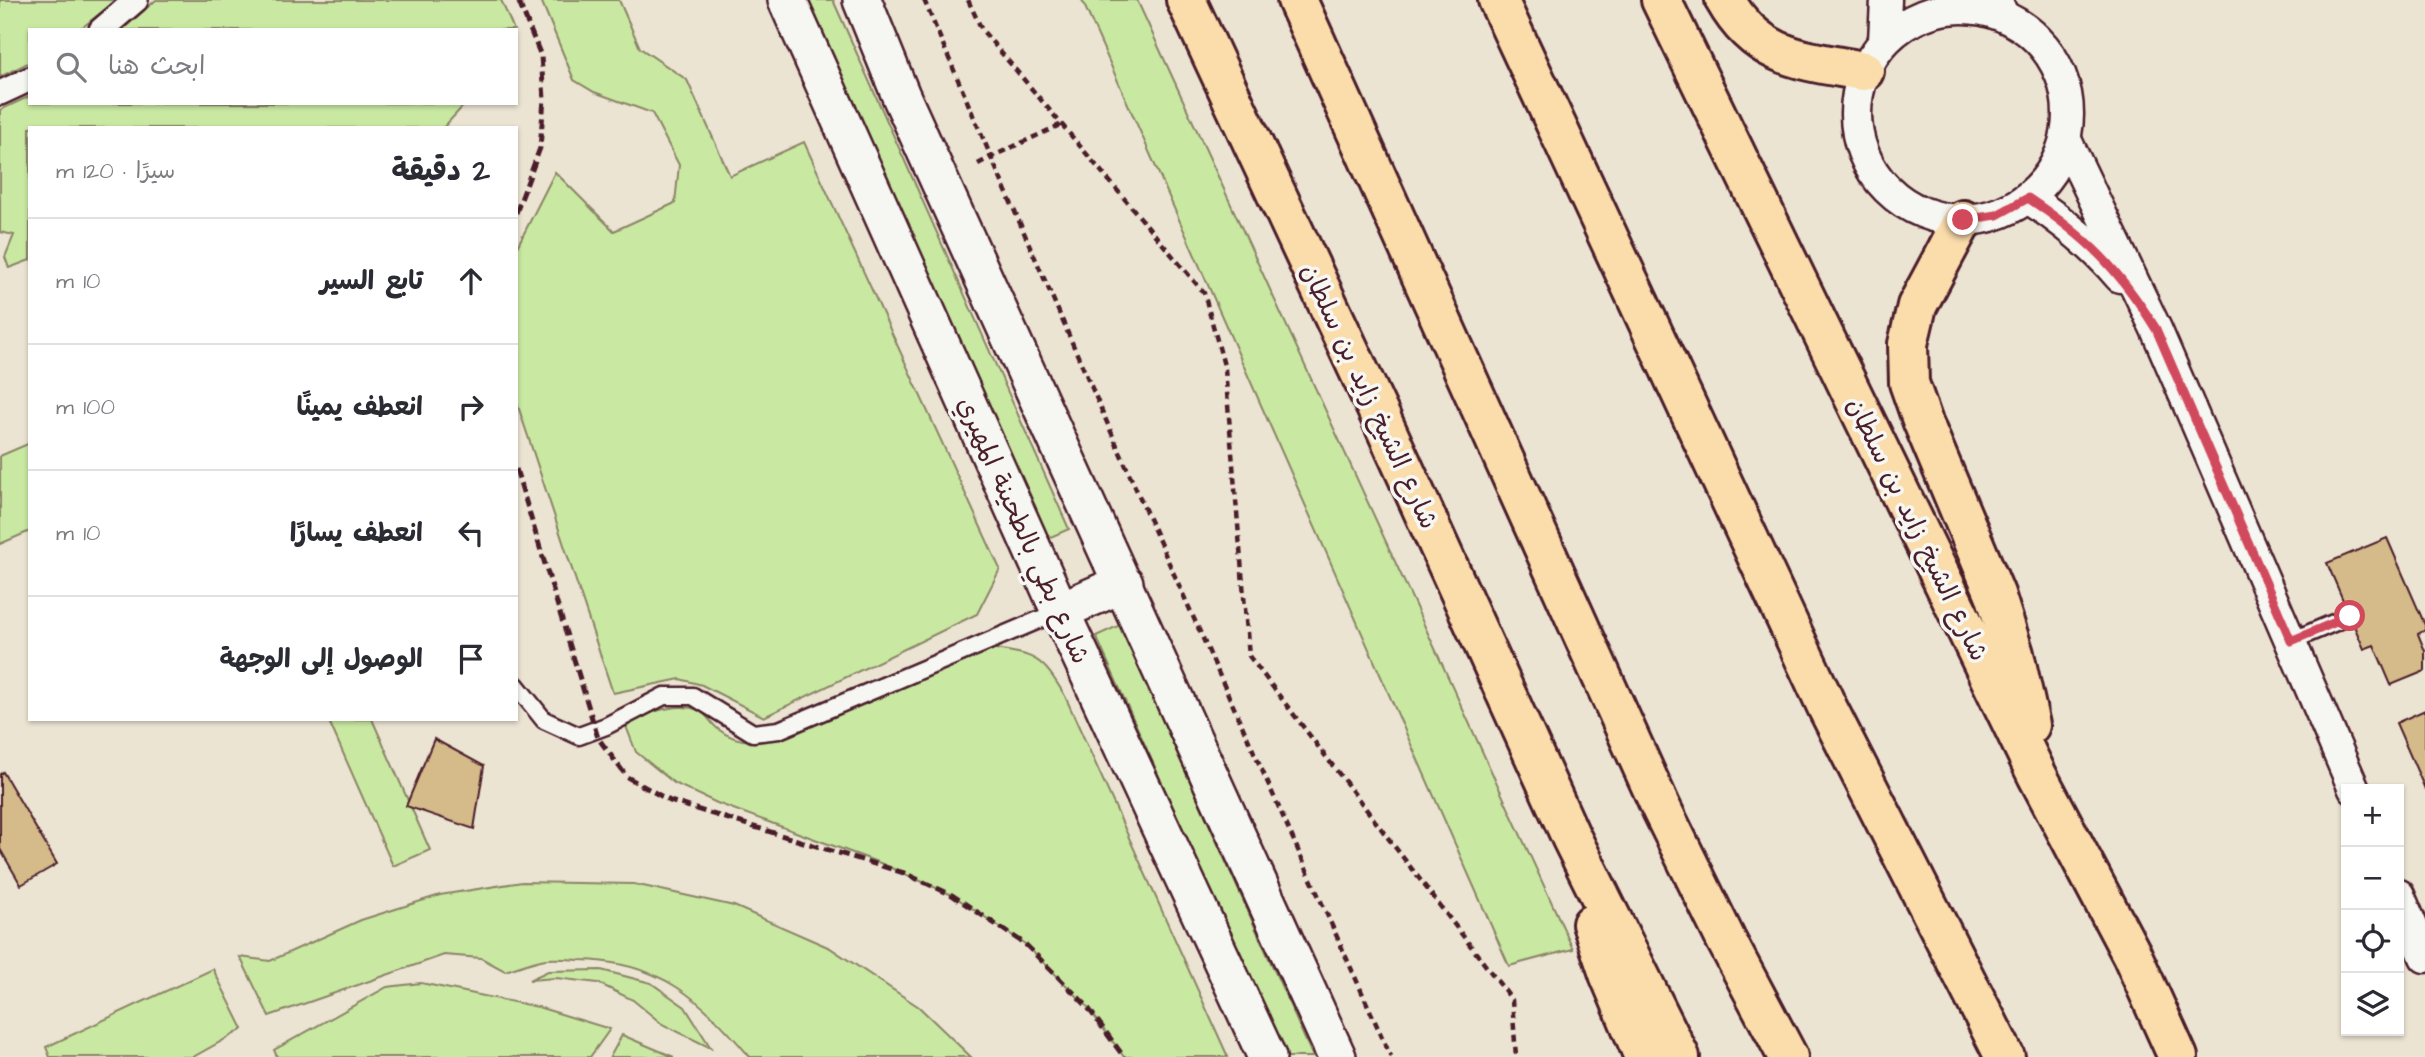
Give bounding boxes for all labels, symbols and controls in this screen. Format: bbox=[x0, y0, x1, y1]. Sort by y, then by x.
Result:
search box bbox=[28, 28, 518, 105]
icon: search bbox=[52, 48, 90, 86]
text: ابحث هنا bbox=[108, 48, 205, 84]
text: 2 دقيقة bbox=[392, 150, 490, 192]
text: سيرًا · 120 m bbox=[56, 155, 175, 187]
route end bbox=[1947, 204, 1978, 235]
street label: شارع الشيخ زايد بن سلطان bbox=[1292, 258, 1446, 535]
icon: ahead bbox=[452, 262, 490, 300]
text: تابع السير bbox=[320, 263, 423, 299]
text: 10 m bbox=[56, 265, 101, 297]
icon: right bbox=[452, 388, 490, 426]
text: انعطف يمينًا bbox=[296, 389, 423, 425]
text: 100 m bbox=[56, 391, 115, 423]
street label: شارع بطي بالطحينة المهيري bbox=[944, 391, 1098, 671]
street label: شارع الشيخ زايد بن سلطان bbox=[1838, 392, 1997, 667]
icon: left bbox=[452, 514, 490, 552]
text: انعطف يسارًا bbox=[290, 515, 423, 551]
text: 10 m bbox=[56, 517, 101, 549]
route start bbox=[2334, 600, 2365, 631]
icon: arrive bbox=[452, 640, 490, 678]
text: الوصول إلى الوجهة bbox=[219, 641, 423, 677]
map controls bbox=[2341, 784, 2404, 1036]
button: + bbox=[2341, 784, 2404, 847]
button: − bbox=[2341, 847, 2404, 910]
button: locate bbox=[2341, 910, 2404, 973]
button: layers bbox=[2341, 973, 2404, 1036]

